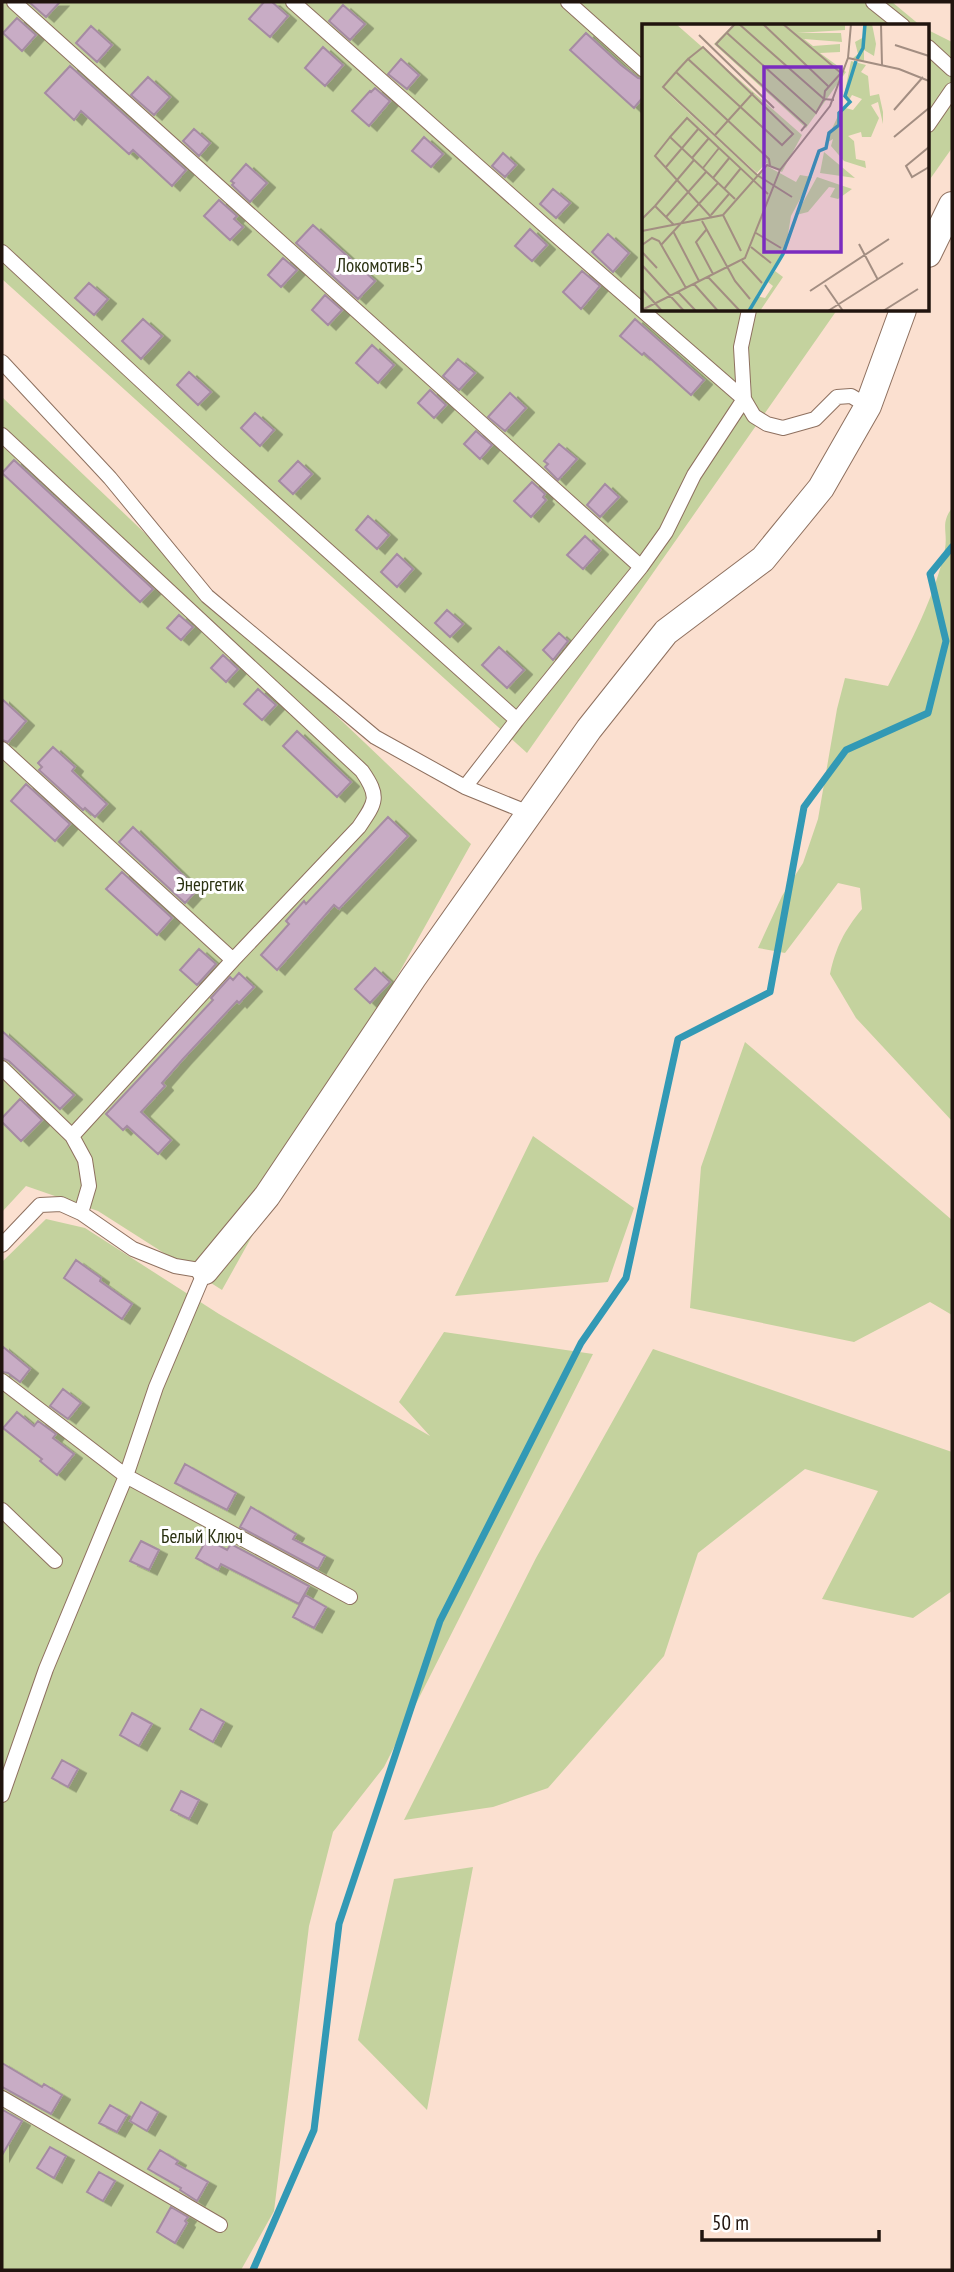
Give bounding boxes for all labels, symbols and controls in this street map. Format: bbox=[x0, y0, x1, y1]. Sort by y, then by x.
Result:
inset map bbox=[642, 24, 930, 312]
park label: Локомотив-5 bbox=[335, 253, 424, 277]
park label: Энергетик bbox=[176, 872, 245, 896]
park label: Белый Ключ bbox=[161, 1524, 243, 1548]
scale bar bbox=[702, 2198, 879, 2242]
text: 50 m bbox=[712, 2209, 749, 2236]

